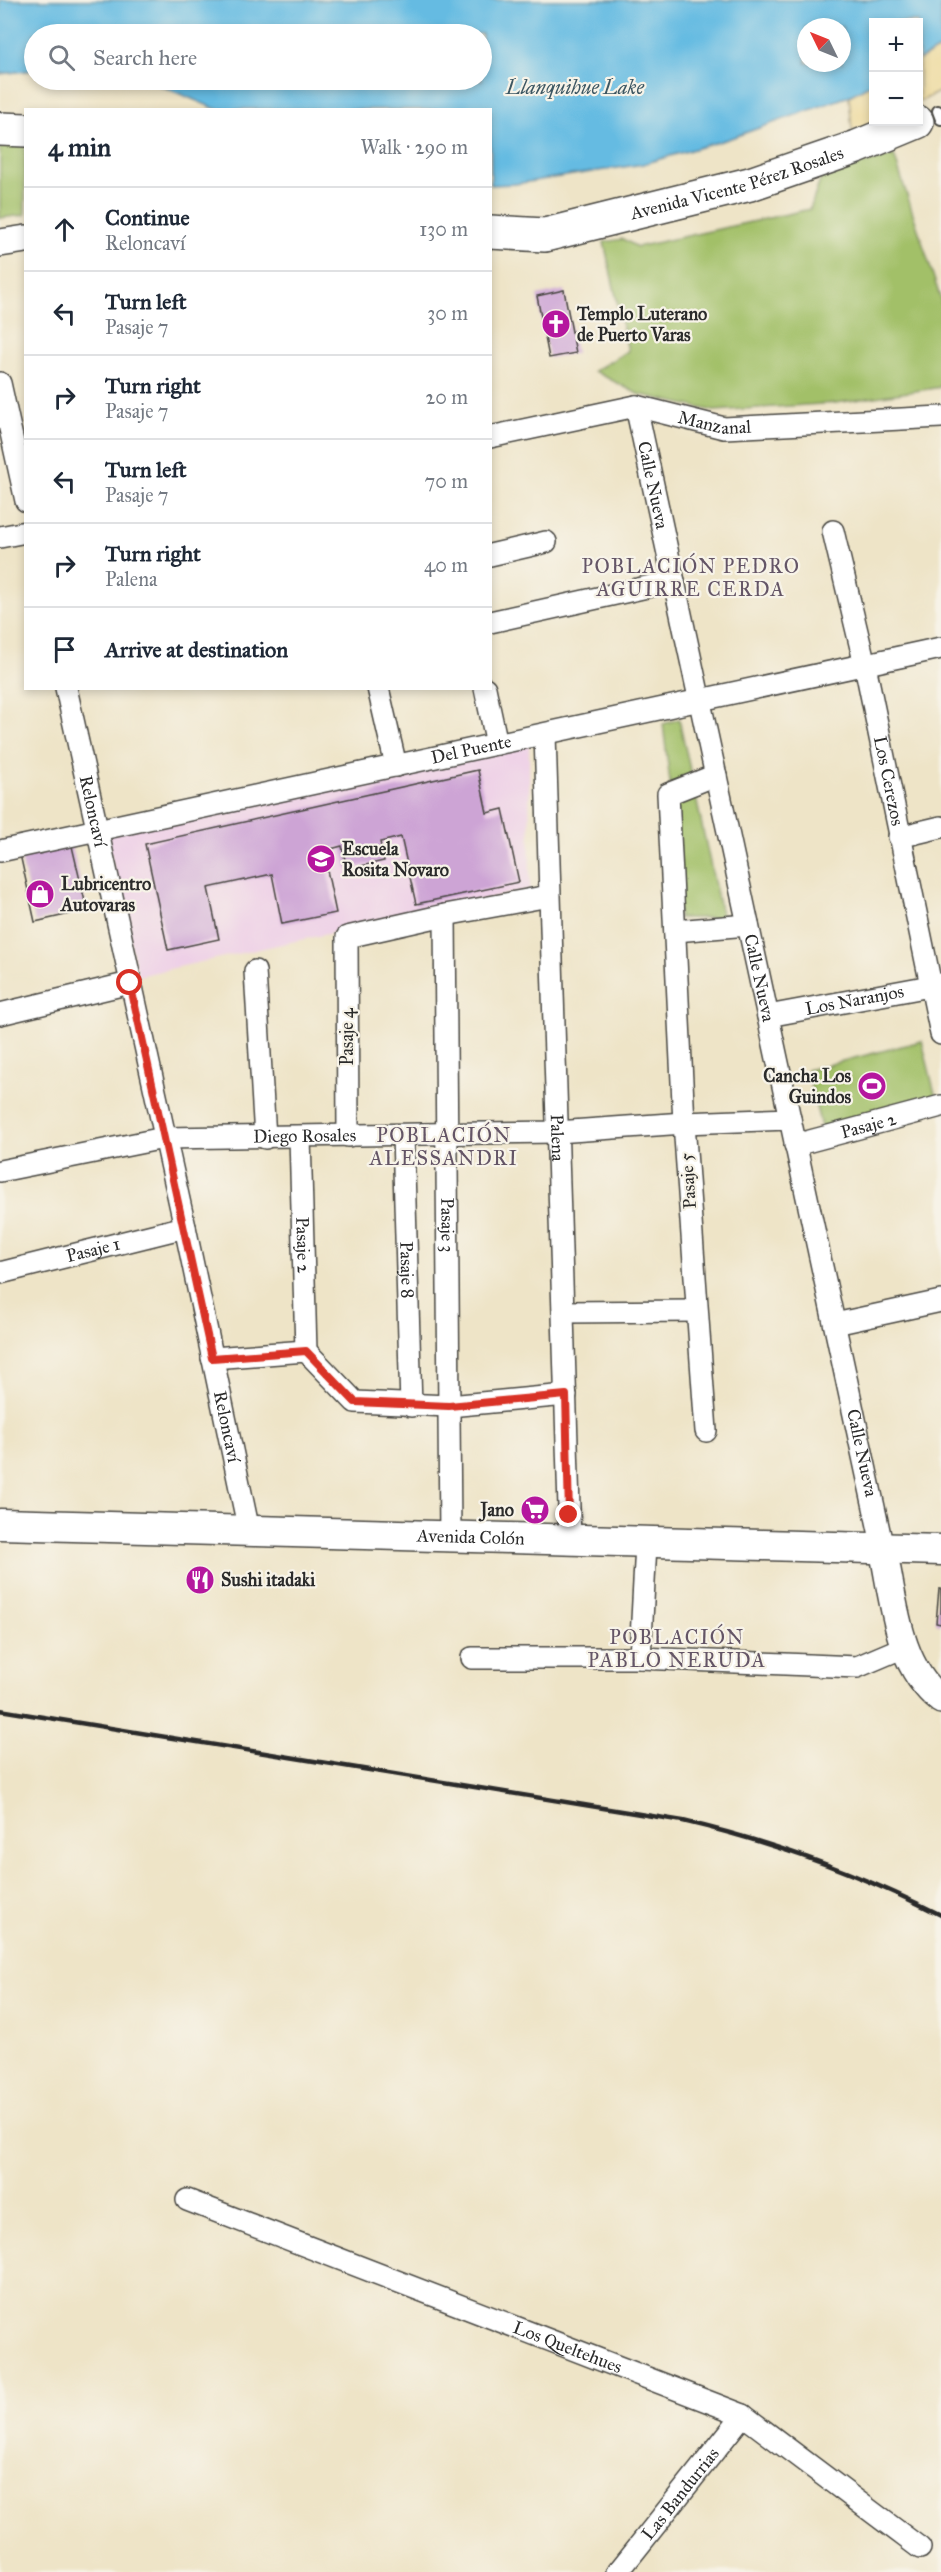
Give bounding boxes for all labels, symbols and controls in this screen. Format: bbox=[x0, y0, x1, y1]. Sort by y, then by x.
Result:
north arrow bbox=[797, 18, 851, 72]
map controls bbox=[869, 18, 923, 126]
button: + bbox=[869, 18, 923, 72]
search box bbox=[24, 24, 492, 90]
icon: search bbox=[45, 41, 78, 74]
text: Search here bbox=[93, 44, 197, 71]
button: − bbox=[869, 72, 923, 126]
water label: Llanquihue Lake bbox=[505, 75, 644, 99]
text: 4 min bbox=[48, 131, 111, 163]
text: Walk · 290 m bbox=[360, 135, 468, 159]
street label: Avenida Vicente Pérez Rosales bbox=[627, 142, 846, 225]
text: Continue bbox=[105, 204, 190, 231]
icon: ahead bbox=[48, 213, 81, 246]
text: 130 m bbox=[419, 217, 468, 241]
text: Reloncaví bbox=[105, 231, 186, 255]
text: Turn left bbox=[105, 288, 187, 315]
icon: left bbox=[48, 297, 81, 330]
text: 30 m bbox=[427, 301, 468, 325]
place label: Templo Luterano de Puerto Varas bbox=[576, 303, 707, 346]
church icon: Templo Luterano de Puerto Varas bbox=[540, 308, 572, 340]
text: Pasaje 7 bbox=[105, 315, 168, 339]
text: Turn right bbox=[105, 372, 201, 399]
icon: right bbox=[48, 381, 81, 414]
text: 20 m bbox=[425, 385, 468, 409]
text: Pasaje 7 bbox=[105, 399, 168, 423]
street label: Manzanal bbox=[676, 406, 752, 439]
street label: Calle Nueva bbox=[633, 439, 673, 531]
text: Turn left bbox=[105, 456, 187, 483]
icon: left bbox=[48, 465, 81, 498]
text: 70 m bbox=[425, 469, 468, 493]
text: Pasaje 7 bbox=[105, 483, 168, 507]
text: Turn right bbox=[105, 540, 201, 567]
icon: right bbox=[48, 549, 81, 582]
district label: POBLACIÓN PEDRO AGUIRRE CERDA bbox=[582, 552, 800, 601]
text: 40 m bbox=[424, 553, 468, 577]
text: Palena bbox=[105, 567, 157, 591]
icon: arrive bbox=[48, 633, 81, 666]
text: Arrive at destination bbox=[105, 636, 288, 663]
street label: Del Puente bbox=[429, 730, 513, 769]
street label: Los Cerezos bbox=[869, 734, 909, 828]
street label: Reloncaví bbox=[75, 773, 112, 850]
place label: Escuela Rosita Novaro bbox=[342, 838, 449, 881]
school or university icon: Escuela Rosita Novaro bbox=[305, 843, 337, 875]
place label: Lubricentro Autovaras bbox=[60, 873, 151, 916]
shop icon: Lubricentro Autovaras bbox=[24, 878, 56, 910]
street label: Calle Nueva bbox=[739, 932, 780, 1024]
route start bbox=[116, 969, 142, 995]
street label: Los Naranjos bbox=[803, 980, 906, 1020]
street label: Pasaje 4 bbox=[336, 1007, 358, 1066]
place label: Cancha Los Guindos bbox=[763, 1065, 851, 1108]
sports icon: Cancha Los Guindos bbox=[856, 1070, 888, 1102]
street label: Pasaje 2 bbox=[838, 1107, 899, 1143]
street label: Palena bbox=[546, 1114, 569, 1162]
district label: POBLACIÓN ALESSANDRI bbox=[368, 1121, 519, 1170]
street label: Diego Rosales bbox=[253, 1124, 356, 1148]
street label: Pasaje 5 bbox=[675, 1152, 701, 1210]
street label: Pasaje 3 bbox=[436, 1198, 459, 1252]
street label: Pasaje 2 bbox=[291, 1216, 315, 1274]
street label: Pasaje 1 bbox=[64, 1233, 122, 1267]
street label: Pasaje 8 bbox=[395, 1241, 419, 1299]
street label: Reloncaví bbox=[209, 1389, 245, 1465]
street label: Calle Nueva bbox=[842, 1407, 882, 1499]
supermarket icon: Jano bbox=[519, 1494, 551, 1526]
place label: Jano bbox=[479, 1499, 514, 1522]
route end bbox=[555, 1501, 581, 1527]
street label: Avenida Colón bbox=[416, 1524, 525, 1549]
restaurant icon: Sushi itadaki bbox=[184, 1564, 216, 1596]
place label: Sushi itadaki bbox=[221, 1569, 316, 1591]
district label: POBLACIÓN PABLO NERUDA bbox=[587, 1623, 767, 1672]
street label: Los Queltehues bbox=[510, 2316, 625, 2378]
street label: Las Bandurrias bbox=[637, 2443, 724, 2544]

